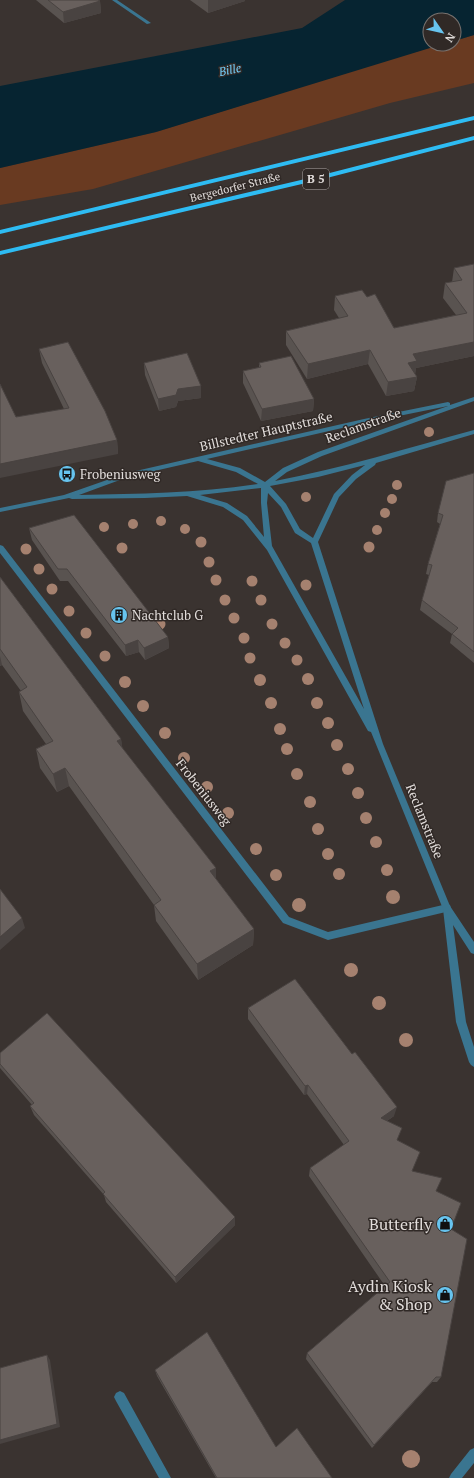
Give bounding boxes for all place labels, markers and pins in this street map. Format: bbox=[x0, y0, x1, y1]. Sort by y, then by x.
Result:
bus stop icon: Frobeniusweg bbox=[57, 464, 77, 484]
place label: Frobeniusweg bbox=[80, 465, 160, 483]
building icon: Nachtclub G bbox=[109, 605, 129, 625]
place label: Nachtclub G bbox=[132, 606, 203, 624]
place label: Butterfly bbox=[369, 1213, 433, 1235]
shop icon: Butterfly bbox=[435, 1214, 455, 1234]
place label: Aydin Kiosk & Shop bbox=[348, 1275, 433, 1315]
shop icon: Aydin Kiosk & Shop bbox=[435, 1285, 455, 1305]

